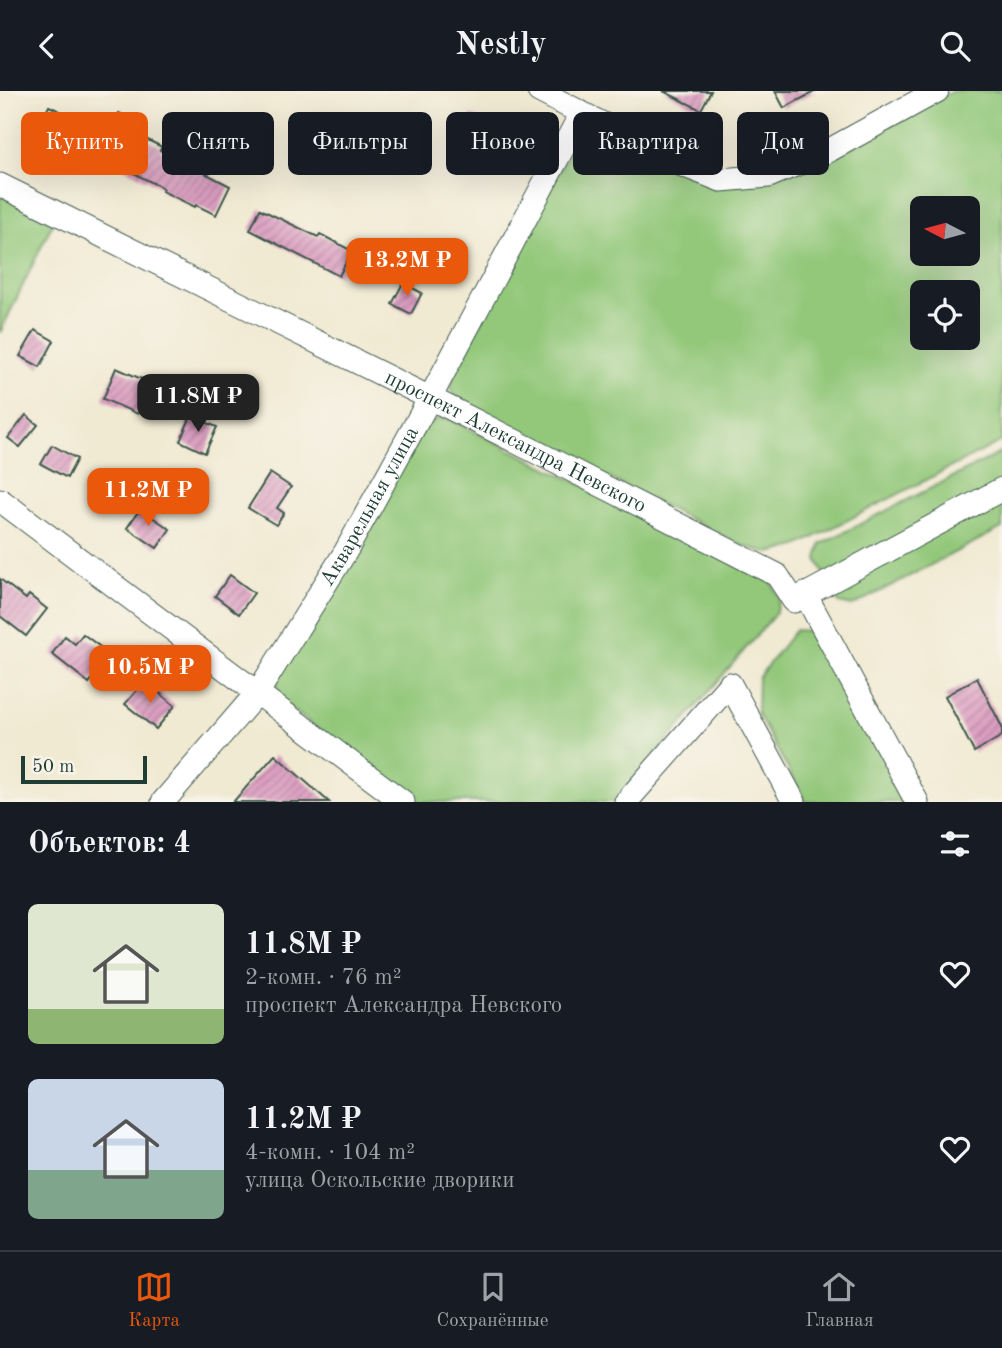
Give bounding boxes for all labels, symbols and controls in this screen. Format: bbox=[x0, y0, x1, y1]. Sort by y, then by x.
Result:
icon: back bbox=[28, 27, 66, 65]
icon: search bbox=[936, 27, 974, 65]
text: Nestly bbox=[455, 30, 547, 62]
chip: Купить bbox=[21, 112, 148, 175]
chip: Снять bbox=[162, 112, 274, 175]
chip: Фильтры bbox=[288, 112, 432, 175]
chip: Новое bbox=[446, 112, 559, 175]
chip: Квартира bbox=[573, 112, 723, 175]
chip: Дом bbox=[737, 112, 829, 175]
north arrow bbox=[910, 196, 980, 266]
map controls bbox=[910, 196, 980, 350]
pin: 13.2M ₽ bbox=[342, 239, 472, 298]
text: 13.2M ₽ bbox=[362, 249, 452, 272]
button: locate bbox=[910, 280, 980, 350]
street label: проспект Александра Невского bbox=[382, 367, 650, 517]
pin: 11.8M ₽ bbox=[133, 375, 263, 434]
text: 11.8M ₽ bbox=[153, 385, 243, 408]
street label: Акварельная улица bbox=[316, 423, 423, 590]
pin: 11.2M ₽ bbox=[83, 469, 213, 528]
text: 11.2M ₽ bbox=[103, 479, 193, 502]
pin: 10.5M ₽ bbox=[85, 645, 215, 705]
text: 10.5M ₽ bbox=[105, 656, 195, 679]
scale bar bbox=[21, 753, 147, 785]
text: 50 m bbox=[32, 758, 74, 777]
icon: filters bbox=[936, 825, 974, 863]
text: Объектов: 4 bbox=[28, 829, 191, 859]
text: 11.8M ₽ bbox=[245, 930, 362, 960]
icon: home bbox=[84, 932, 168, 1016]
icon: heart bbox=[936, 955, 974, 993]
text: 2-комн. · 76 m² bbox=[245, 966, 402, 989]
text: проспект Александра Невского bbox=[245, 994, 562, 1017]
text: 11.2M ₽ bbox=[245, 1105, 362, 1135]
icon: home bbox=[84, 1107, 168, 1191]
icon: heart bbox=[936, 1130, 974, 1168]
text: 4-комн. · 104 m² bbox=[245, 1141, 415, 1164]
text: улица Оскольские дворики bbox=[245, 1169, 515, 1192]
tab: Карта bbox=[128, 1268, 180, 1333]
tab: Сохранённые bbox=[437, 1268, 549, 1333]
tab: Главная bbox=[805, 1268, 874, 1333]

